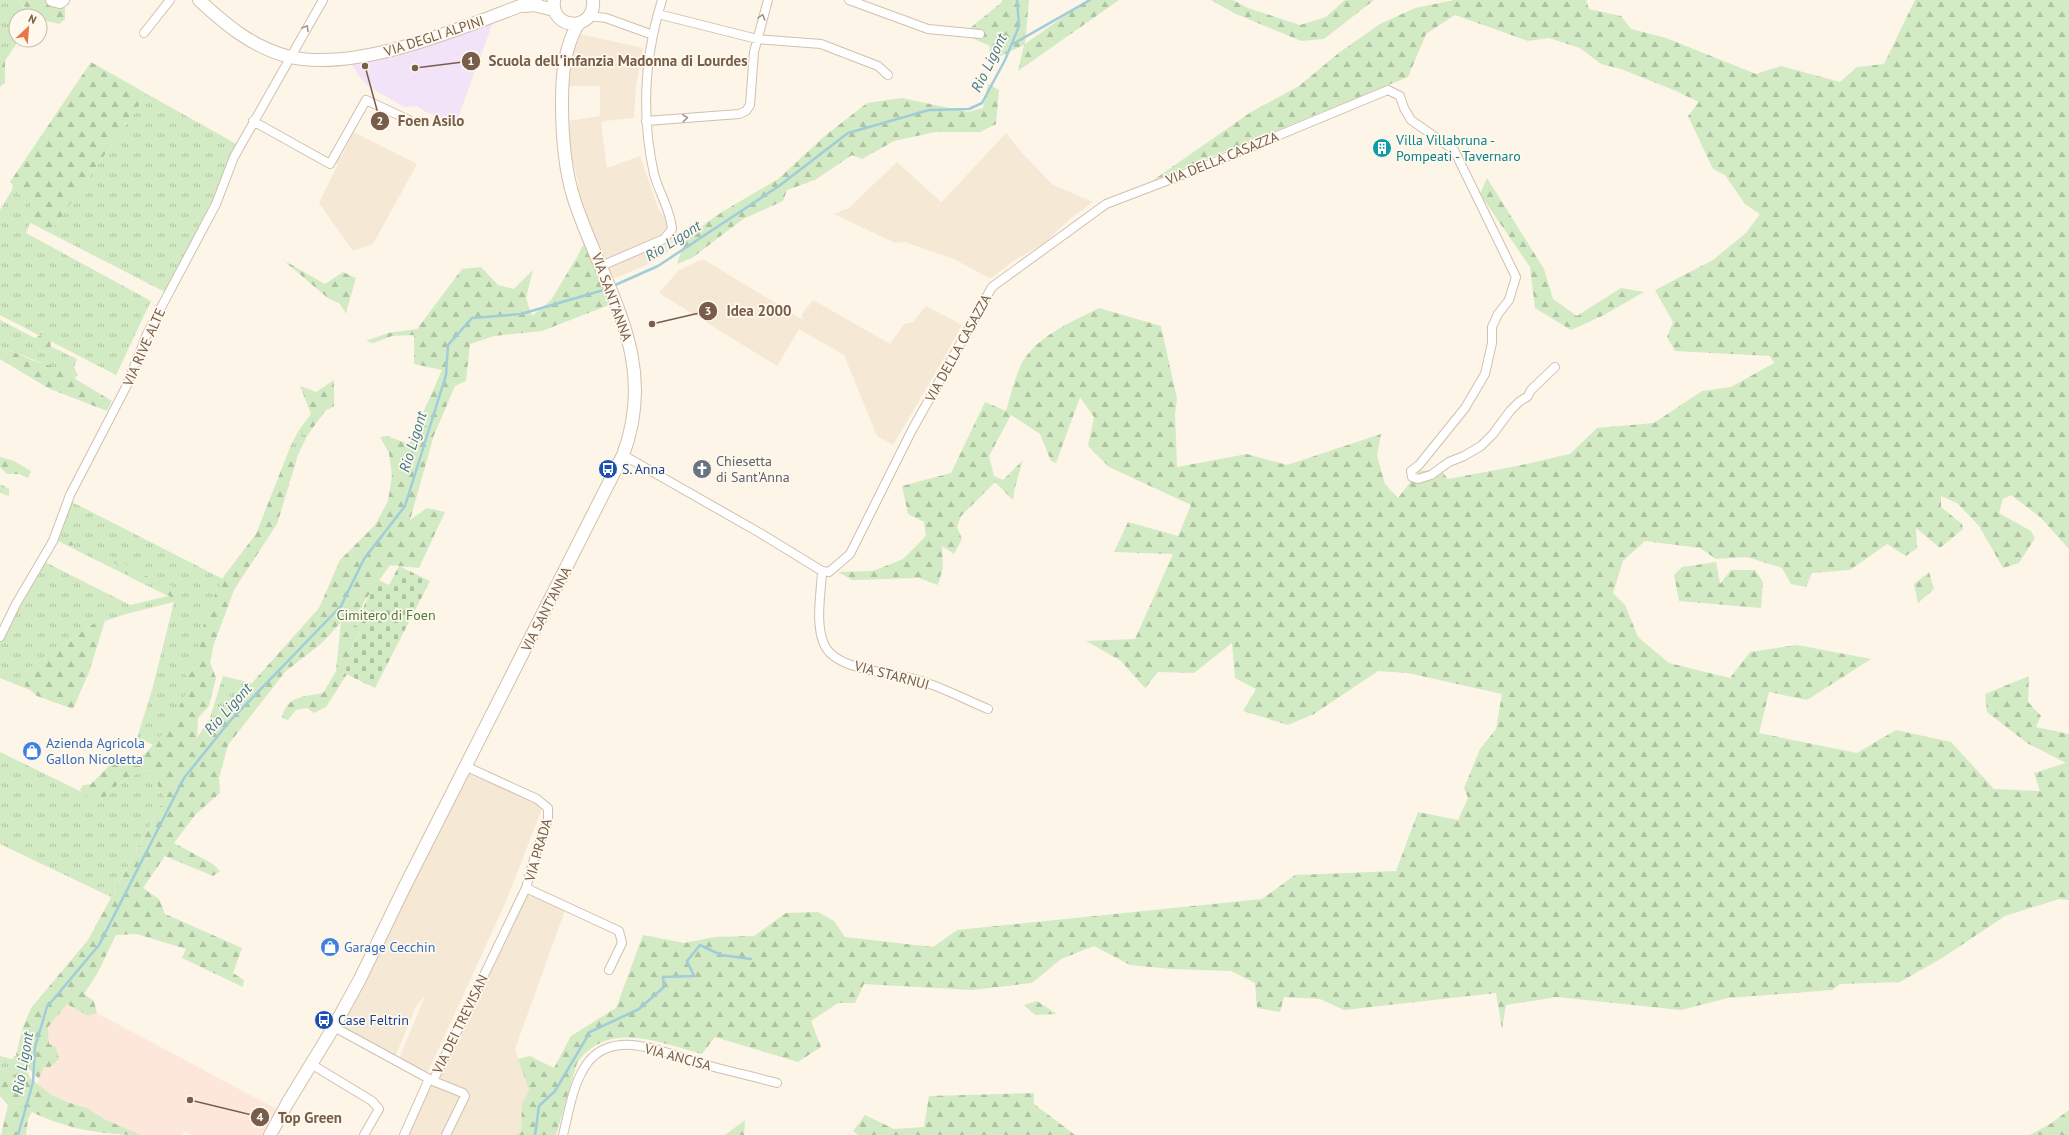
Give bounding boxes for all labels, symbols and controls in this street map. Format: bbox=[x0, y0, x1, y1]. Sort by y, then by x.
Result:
north arrow bbox=[8, 8, 48, 48]
text: N bbox=[26, 11, 39, 27]
street label: VIA DEGLI ALPINI bbox=[381, 11, 486, 61]
one-way arrow bbox=[758, 14, 766, 21]
one-way arrow bbox=[301, 25, 308, 32]
water label: Rio Ligont bbox=[966, 29, 1011, 95]
callout: Scuola dell'infanzia Madonna di Lourdes bbox=[461, 47, 756, 74]
text: Scuola dell'infanzia Madonna di Lourdes bbox=[488, 51, 748, 70]
text: 1 bbox=[468, 53, 474, 68]
callout: Foen Asilo bbox=[370, 107, 473, 134]
text: Foen Asilo bbox=[398, 111, 464, 130]
text: 2 bbox=[377, 113, 383, 128]
one-way arrow bbox=[682, 114, 688, 123]
street label: VIA DELLA CASAZZA bbox=[1162, 127, 1282, 189]
place label: Villa Villabruna - Pompeati - Tavernaro bbox=[1395, 131, 1521, 165]
building icon: Villa Villabruna - Pompeati - Tavernaro bbox=[1371, 137, 1393, 159]
water label: Rio Ligont bbox=[641, 215, 705, 265]
street label: VIA SANT'ANNA bbox=[587, 249, 637, 344]
street label: VIA DELLA CASAZZA bbox=[921, 290, 995, 406]
callout: Idea 2000 bbox=[698, 298, 799, 325]
text: Idea 2000 bbox=[726, 301, 792, 320]
text: 3 bbox=[705, 303, 711, 318]
street label: VIA RIVE ALTE bbox=[118, 305, 169, 390]
water label: Rio Ligont bbox=[394, 408, 431, 475]
place label: Chiesetta di Sant'Anna bbox=[716, 452, 790, 486]
bus stop icon: S. Anna bbox=[597, 458, 619, 480]
church icon: Chiesetta di Sant'Anna bbox=[691, 458, 713, 480]
place label: S. Anna bbox=[622, 460, 665, 478]
street label: VIA SANT'ANNA bbox=[516, 563, 575, 655]
park label: Cimitero di Foen bbox=[336, 606, 436, 624]
street label: VIA STARNUI bbox=[852, 656, 931, 694]
water label: Rio Ligont bbox=[200, 678, 256, 738]
place label: Azienda Agricola Gallon Nicoletta bbox=[46, 734, 145, 768]
shop icon: Azienda Agricola Gallon Nicoletta bbox=[21, 740, 43, 762]
street label: VIA PRADA bbox=[520, 816, 556, 884]
shop icon: Garage Cecchin bbox=[319, 936, 341, 958]
place label: Garage Cecchin bbox=[344, 938, 435, 956]
street label: VIA DEI TREVISAN bbox=[428, 971, 492, 1077]
bus stop icon: Case Feltrin bbox=[313, 1009, 335, 1031]
place label: Case Feltrin bbox=[338, 1011, 409, 1029]
water label: Rio Ligont bbox=[8, 1029, 38, 1095]
street label: VIA ANCISA bbox=[642, 1039, 714, 1075]
callout: Top Green bbox=[250, 1104, 351, 1131]
text: Top Green bbox=[278, 1108, 342, 1127]
text: 4 bbox=[257, 1109, 264, 1124]

